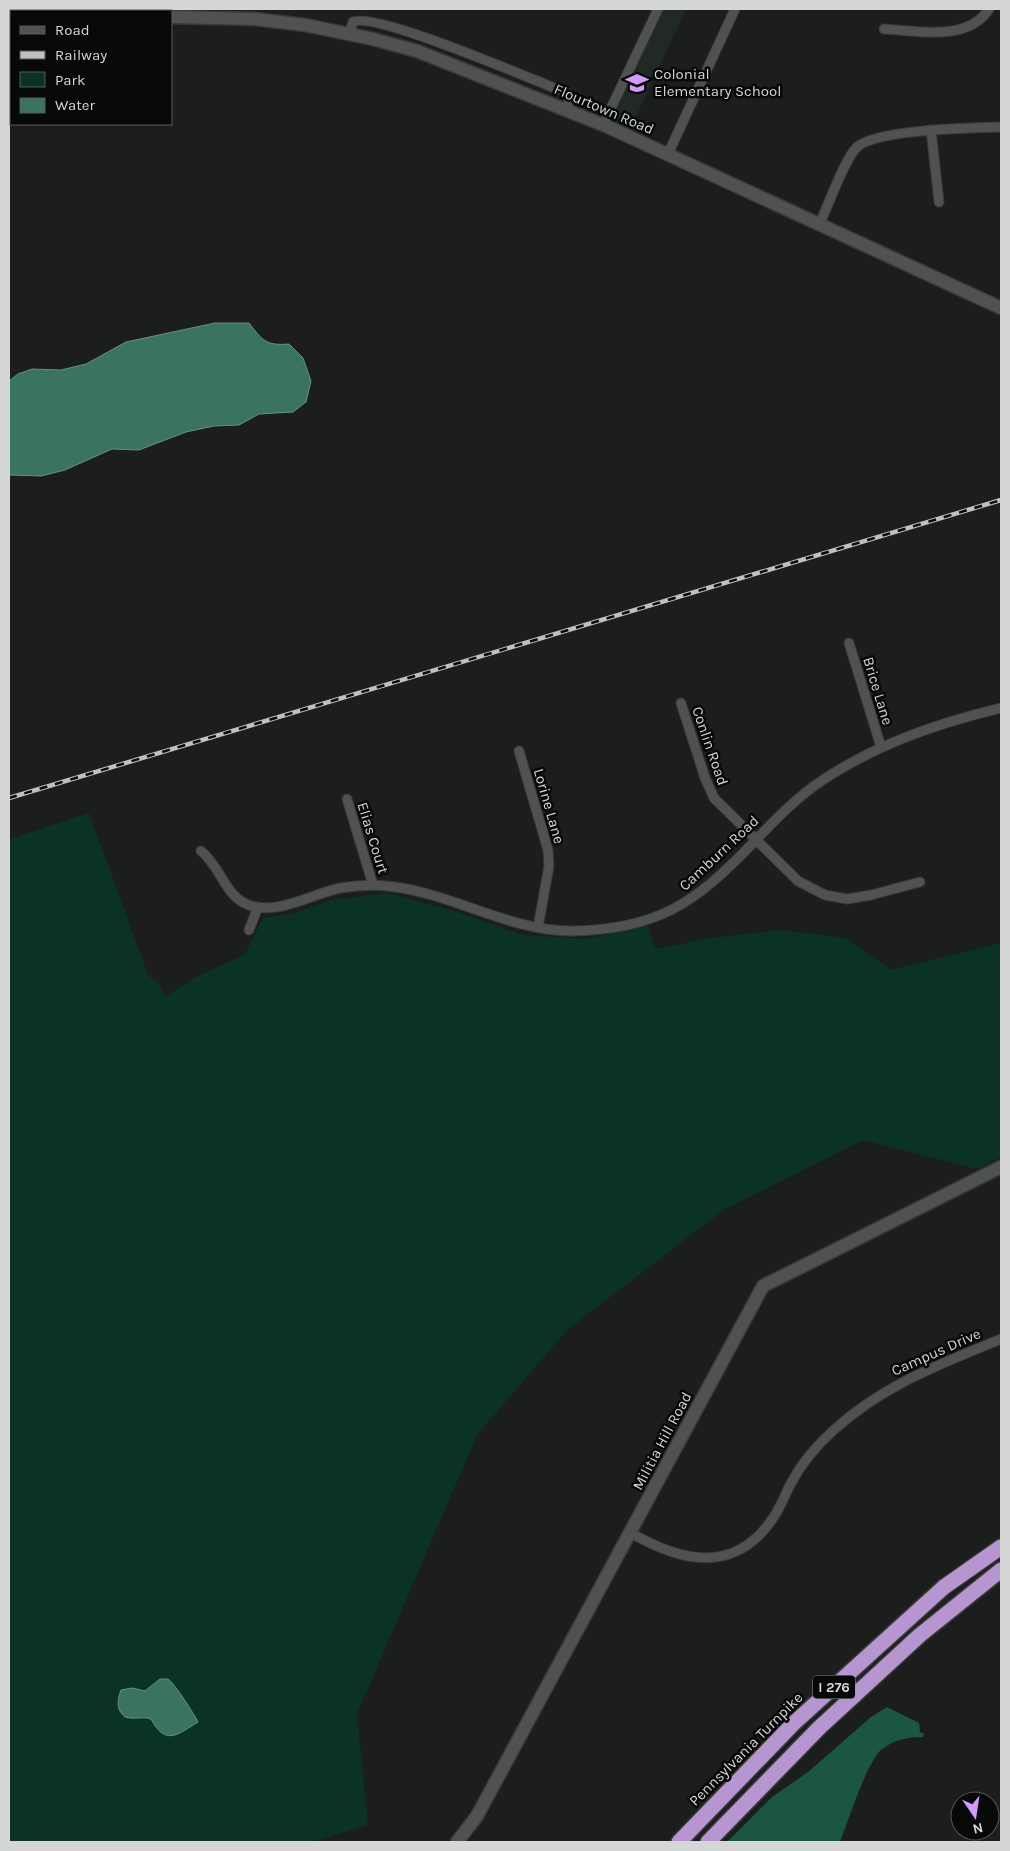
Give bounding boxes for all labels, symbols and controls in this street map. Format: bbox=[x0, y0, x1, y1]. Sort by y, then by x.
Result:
legend bbox=[10, 10, 172, 125]
text: Road bbox=[55, 21, 90, 39]
text: Railway bbox=[55, 46, 107, 64]
place label: Colonial Elementary School bbox=[654, 65, 781, 100]
school or university icon: Colonial Elementary School bbox=[624, 70, 650, 96]
text: Park bbox=[55, 71, 85, 89]
street label: Flourtown Road bbox=[551, 80, 657, 138]
text: Water bbox=[55, 96, 96, 114]
street label: Brice Lane bbox=[859, 655, 897, 727]
street label: Conlin Road bbox=[688, 704, 732, 788]
street label: Lorine Lane bbox=[530, 766, 568, 846]
street label: Elias Court bbox=[354, 800, 393, 877]
street label: Camburn Road bbox=[676, 812, 762, 894]
street label: Campus Drive bbox=[889, 1324, 983, 1380]
street label: Militia Hill Road bbox=[629, 1389, 695, 1493]
road number: I 276 bbox=[813, 1675, 855, 1698]
street label: Pennsylvania Turnpike bbox=[685, 1688, 807, 1810]
north arrow bbox=[950, 1791, 1000, 1841]
text: N bbox=[971, 1819, 985, 1838]

